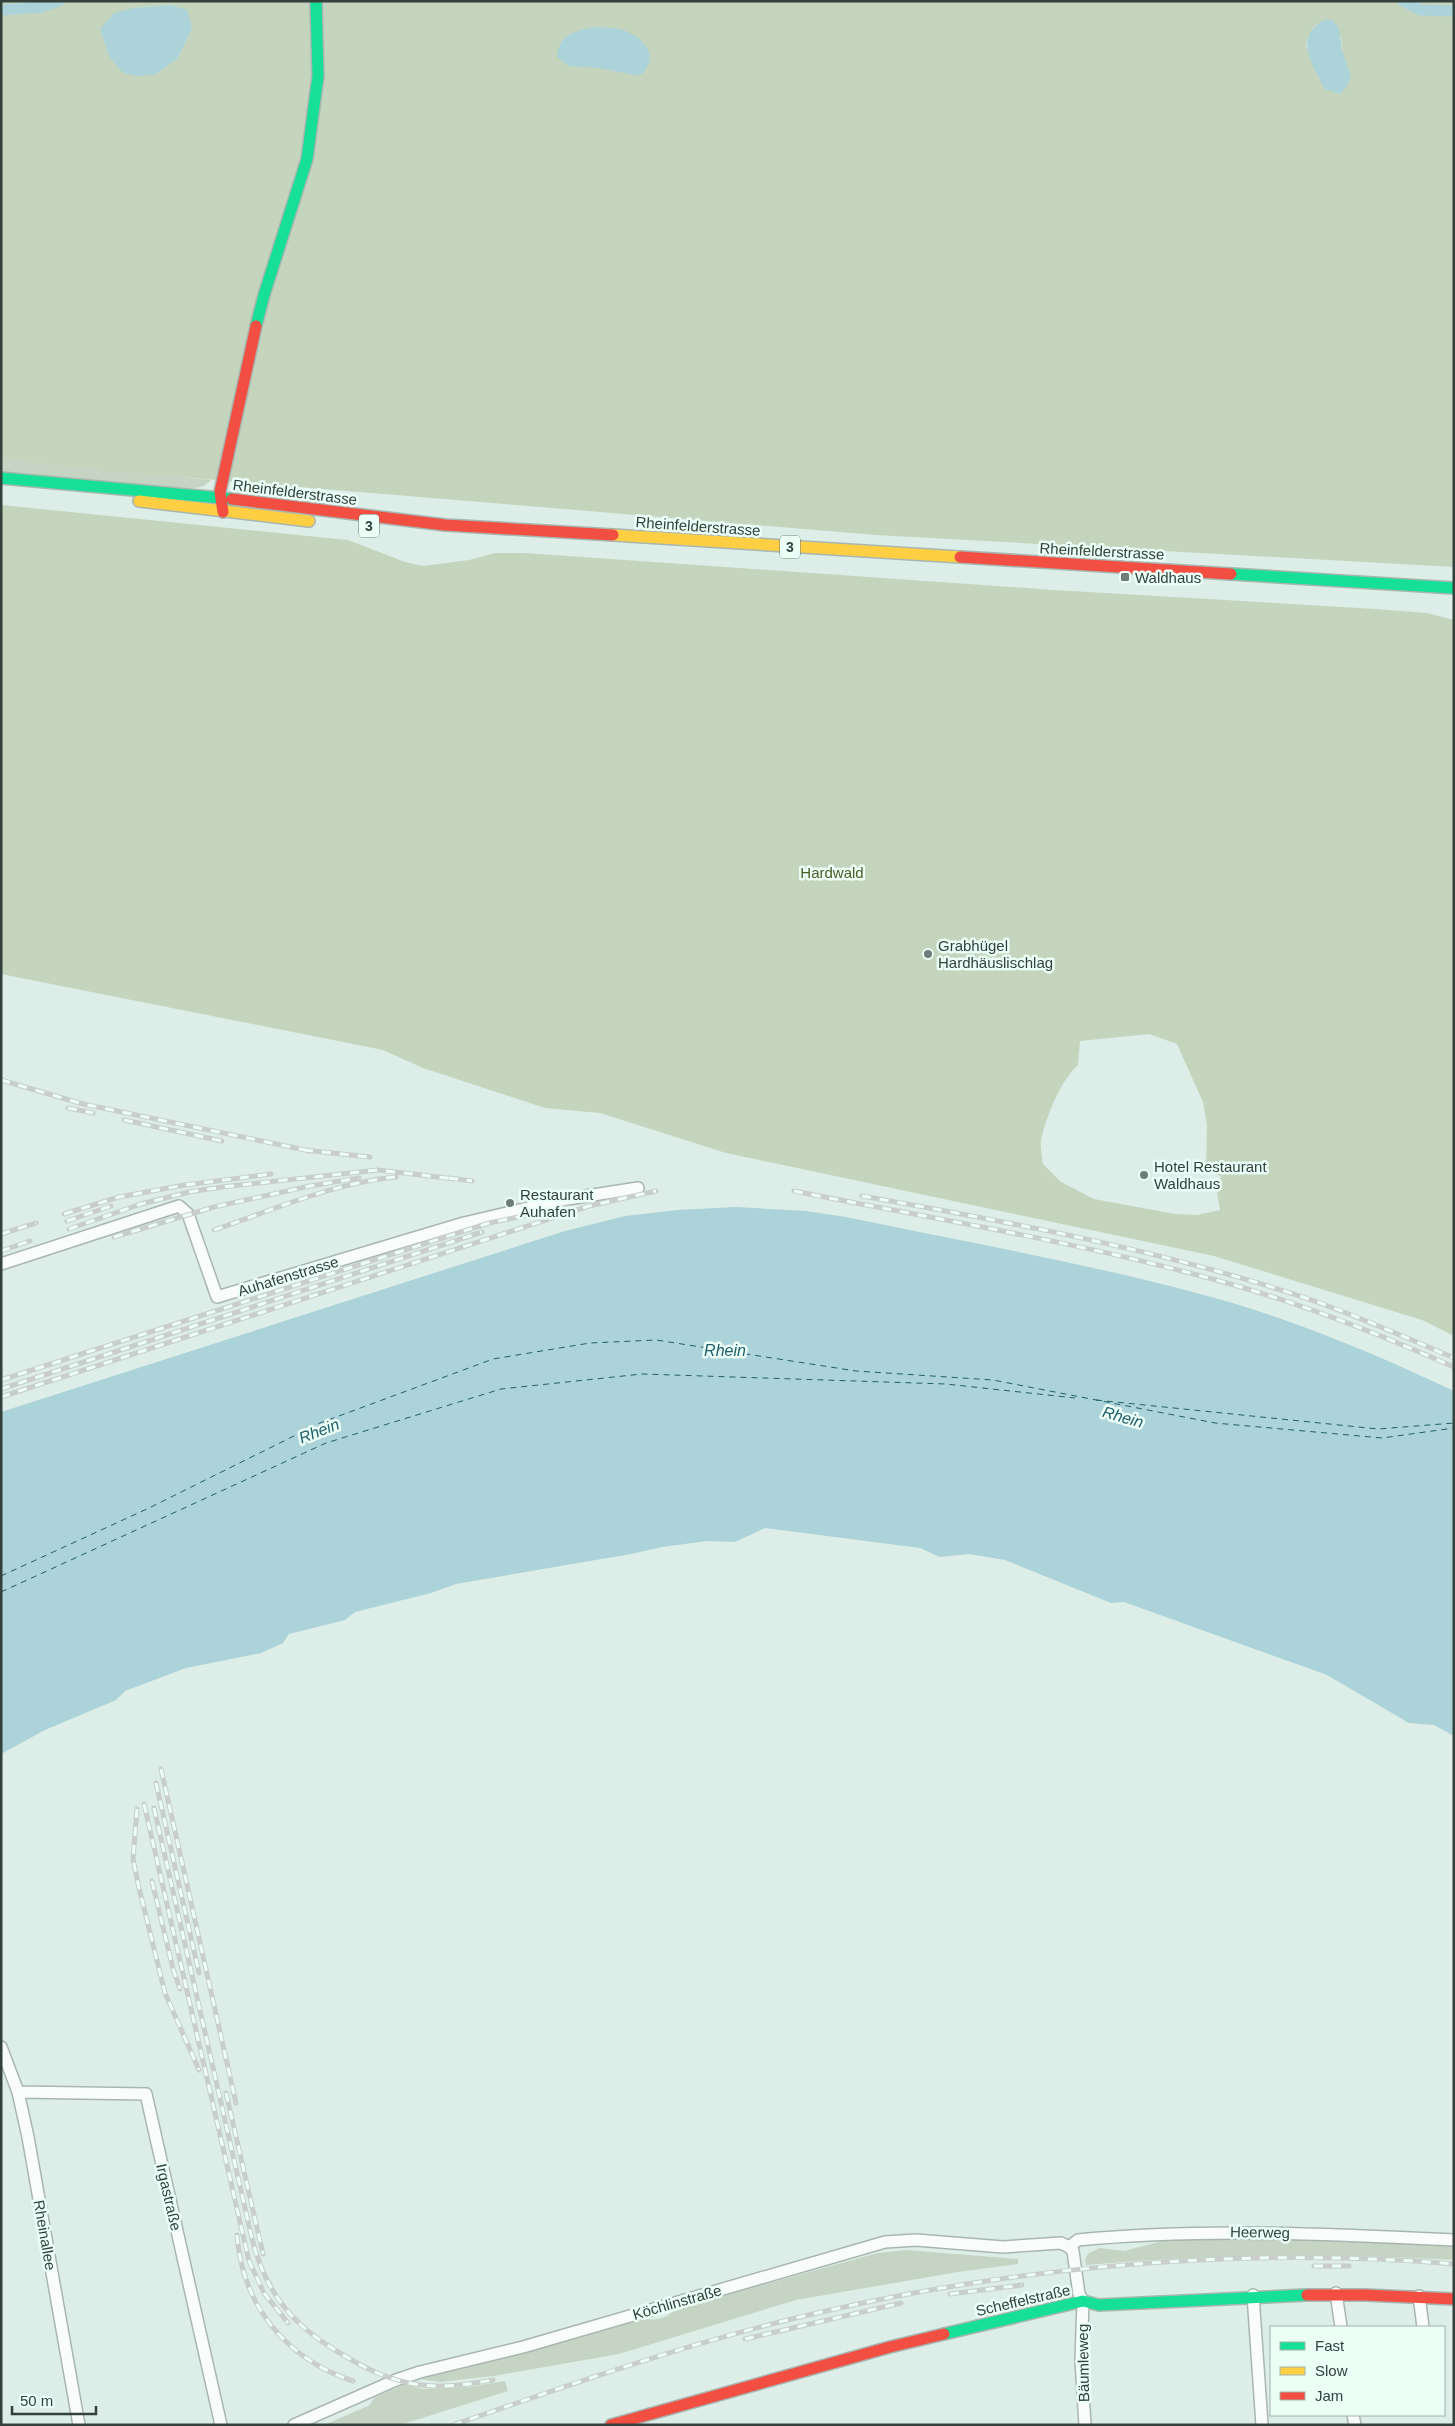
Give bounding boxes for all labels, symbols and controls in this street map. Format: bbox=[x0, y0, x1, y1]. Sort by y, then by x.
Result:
street label: Rheinfelderstrasse bbox=[232, 476, 358, 508]
street label: Rheinfelderstrasse bbox=[635, 513, 761, 539]
road number: 3 bbox=[359, 514, 379, 538]
road number: 3 bbox=[780, 536, 800, 558]
street label: Rheinfelderstrasse bbox=[1039, 539, 1165, 563]
place label: Waldhaus bbox=[1135, 569, 1201, 586]
marker: Waldhaus bbox=[1119, 571, 1131, 583]
park label: Hardwald bbox=[800, 864, 864, 881]
place label: Grabhügel Hardhäuslischlag bbox=[938, 937, 1053, 971]
marker: Grabhügel Hardhäuslischlag bbox=[922, 948, 934, 960]
place label: Hotel Restaurant Waldhaus bbox=[1154, 1158, 1267, 1192]
marker: Hotel Restaurant Waldhaus bbox=[1138, 1169, 1150, 1181]
place label: Restaurant Auhafen bbox=[520, 1186, 594, 1220]
marker: Restaurant Auhafen bbox=[504, 1197, 516, 1209]
street label: Auhafenstrasse bbox=[236, 1253, 340, 1299]
water label: Rhein bbox=[704, 1342, 746, 1359]
water label: Rhein bbox=[1101, 1403, 1146, 1431]
water label: Rhein bbox=[296, 1416, 342, 1446]
street label: Irgastraße bbox=[153, 2162, 185, 2232]
street label: Rheinallee bbox=[30, 2199, 60, 2271]
street label: Heerweg bbox=[1230, 2223, 1290, 2241]
street label: Köchlinstraße bbox=[631, 2281, 723, 2323]
street label: Scheffelstraße bbox=[974, 2281, 1072, 2319]
street label: Bäumleweg bbox=[1074, 2324, 1092, 2402]
legend bbox=[1270, 2326, 1445, 2416]
text: Fast bbox=[1315, 2337, 1345, 2354]
text: Slow bbox=[1315, 2362, 1348, 2379]
scale bar bbox=[12, 2384, 96, 2416]
text: Jam bbox=[1315, 2387, 1343, 2404]
text: 50 m bbox=[20, 2392, 53, 2409]

